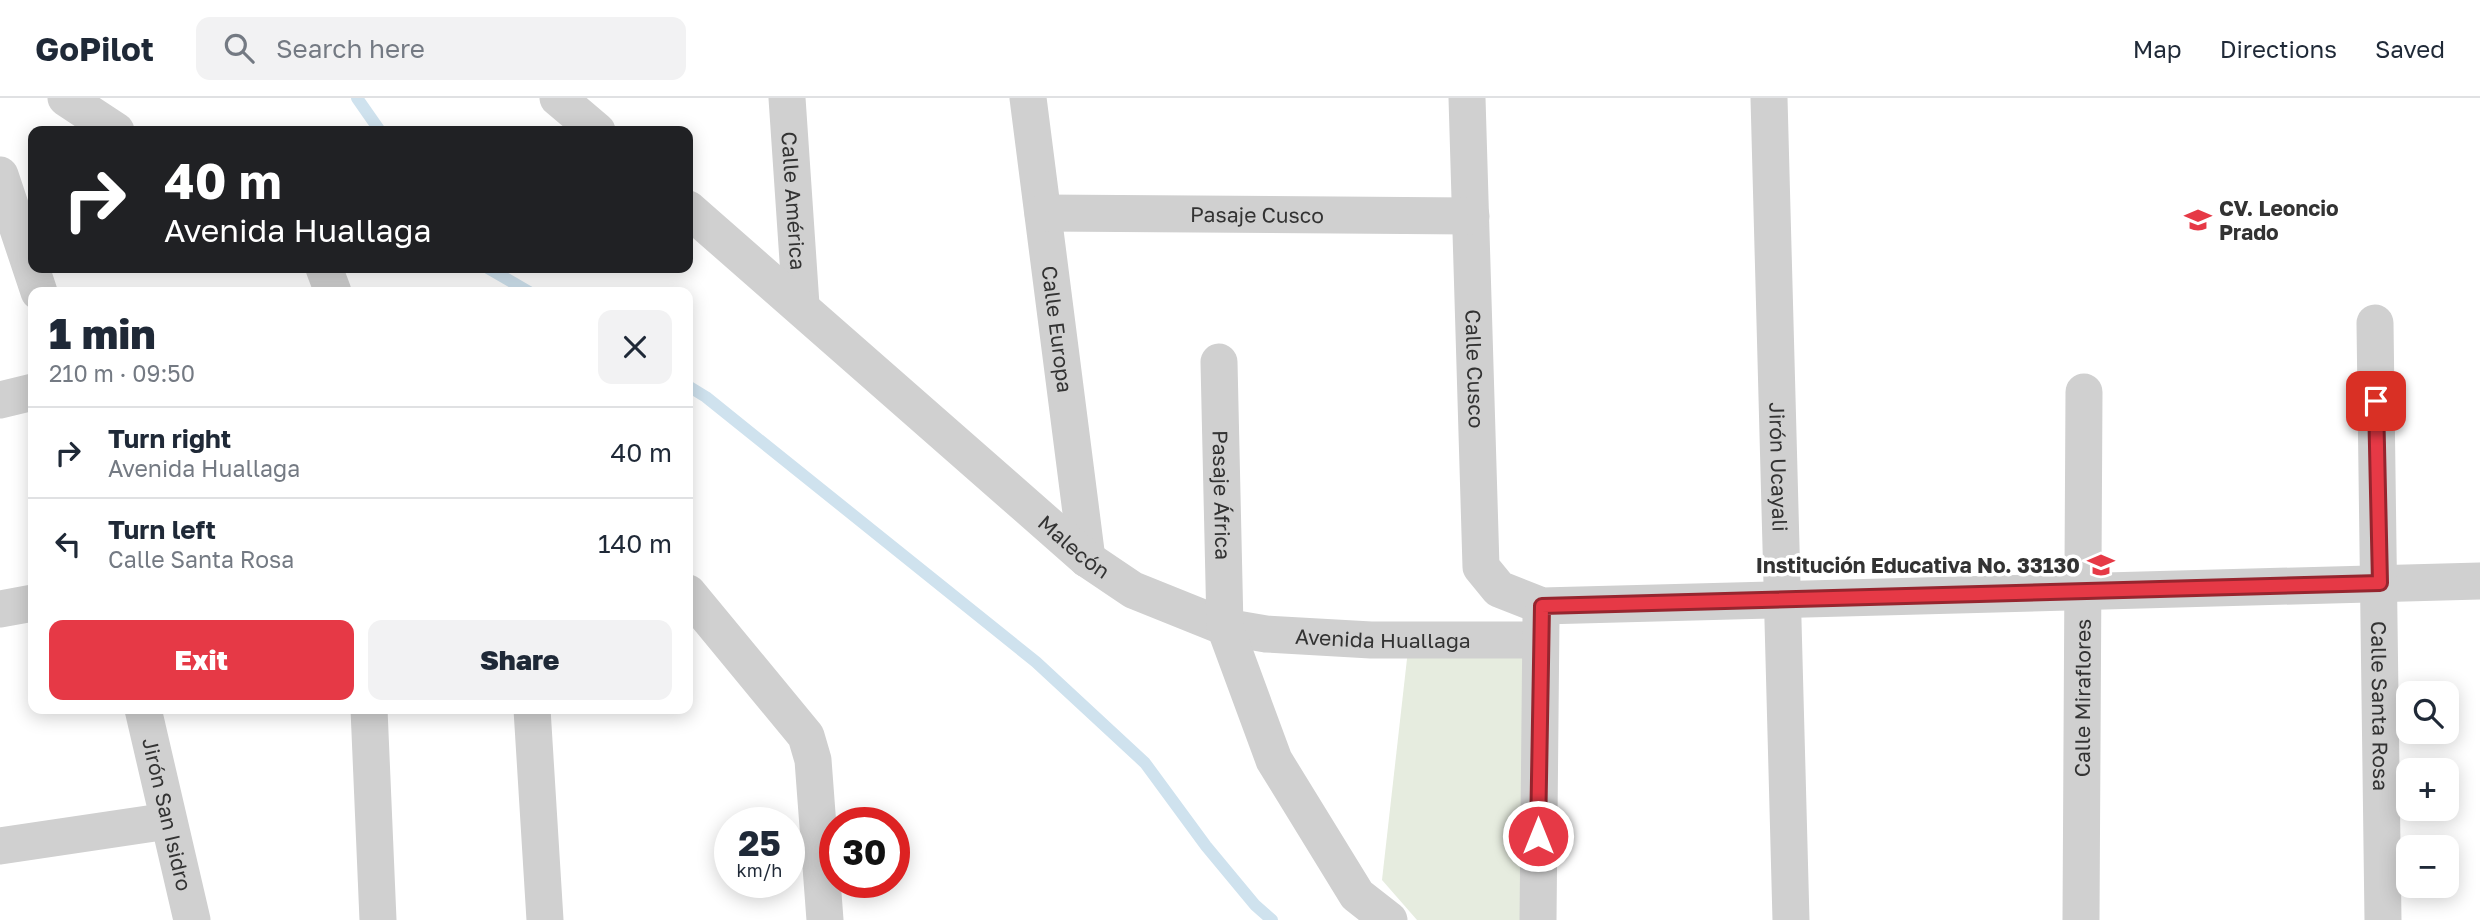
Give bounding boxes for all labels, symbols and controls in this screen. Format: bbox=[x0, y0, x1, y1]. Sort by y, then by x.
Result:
search box bbox=[196, 17, 686, 80]
text: GoPilot bbox=[35, 29, 154, 68]
icon: search bbox=[220, 29, 258, 67]
text: Search here bbox=[276, 33, 425, 64]
text: Map bbox=[2133, 34, 2182, 63]
text: Directions bbox=[2220, 34, 2337, 63]
text: Saved bbox=[2375, 34, 2445, 63]
street label: Calle América bbox=[776, 131, 812, 271]
text: 40 m bbox=[164, 151, 282, 210]
icon: right bbox=[49, 154, 140, 245]
place label: CV. Leoncio Prado bbox=[2219, 195, 2339, 245]
street label: Pasaje Cusco bbox=[1190, 201, 1324, 228]
school or university icon: CV. Leoncio Prado bbox=[2183, 205, 2213, 235]
text: Avenida Huallaga bbox=[164, 211, 431, 249]
street label: Calle Europa bbox=[1037, 264, 1079, 394]
text: 1 min bbox=[49, 308, 156, 358]
street label: Calle Cusco bbox=[1460, 309, 1490, 429]
button: close bbox=[598, 310, 672, 384]
text: 210 m · 09:50 bbox=[49, 359, 195, 387]
pin bbox=[2346, 371, 2406, 431]
icon: arrive bbox=[2357, 382, 2395, 420]
street label: Jirón Ucayali bbox=[1764, 402, 1794, 532]
text: Turn right bbox=[108, 423, 231, 454]
street label: Pasaje África bbox=[1208, 430, 1236, 560]
icon: right bbox=[49, 434, 87, 472]
text: 40 m bbox=[611, 437, 672, 468]
text: Avenida Huallaga bbox=[108, 454, 300, 482]
street label: Malecón bbox=[1033, 509, 1115, 584]
text: Turn left bbox=[108, 514, 216, 545]
icon: left bbox=[49, 525, 87, 563]
text: 140 m bbox=[598, 528, 672, 559]
text: Calle Santa Rosa bbox=[108, 545, 294, 573]
school or university icon: Institución Educativa No. 33130 bbox=[2086, 550, 2116, 580]
place label: Institución Educativa No. 33130 bbox=[1756, 552, 2080, 578]
street label: Calle Miraflores bbox=[2069, 619, 2096, 777]
button: Exit bbox=[49, 620, 354, 700]
button: Share bbox=[368, 620, 672, 700]
street label: Calle Santa Rosa bbox=[2366, 621, 2394, 791]
street label: Avenida Huallaga bbox=[1294, 623, 1471, 653]
map controls bbox=[2396, 681, 2459, 898]
button: search bbox=[2396, 681, 2459, 744]
street label: Jirón San Isidro bbox=[137, 735, 198, 893]
button: + bbox=[2396, 758, 2459, 821]
position arrow bbox=[1501, 799, 1575, 873]
speed limit sign: 30 bbox=[819, 807, 910, 898]
text: 25 bbox=[738, 822, 781, 864]
button: − bbox=[2396, 835, 2459, 898]
text: km/h bbox=[737, 859, 782, 881]

